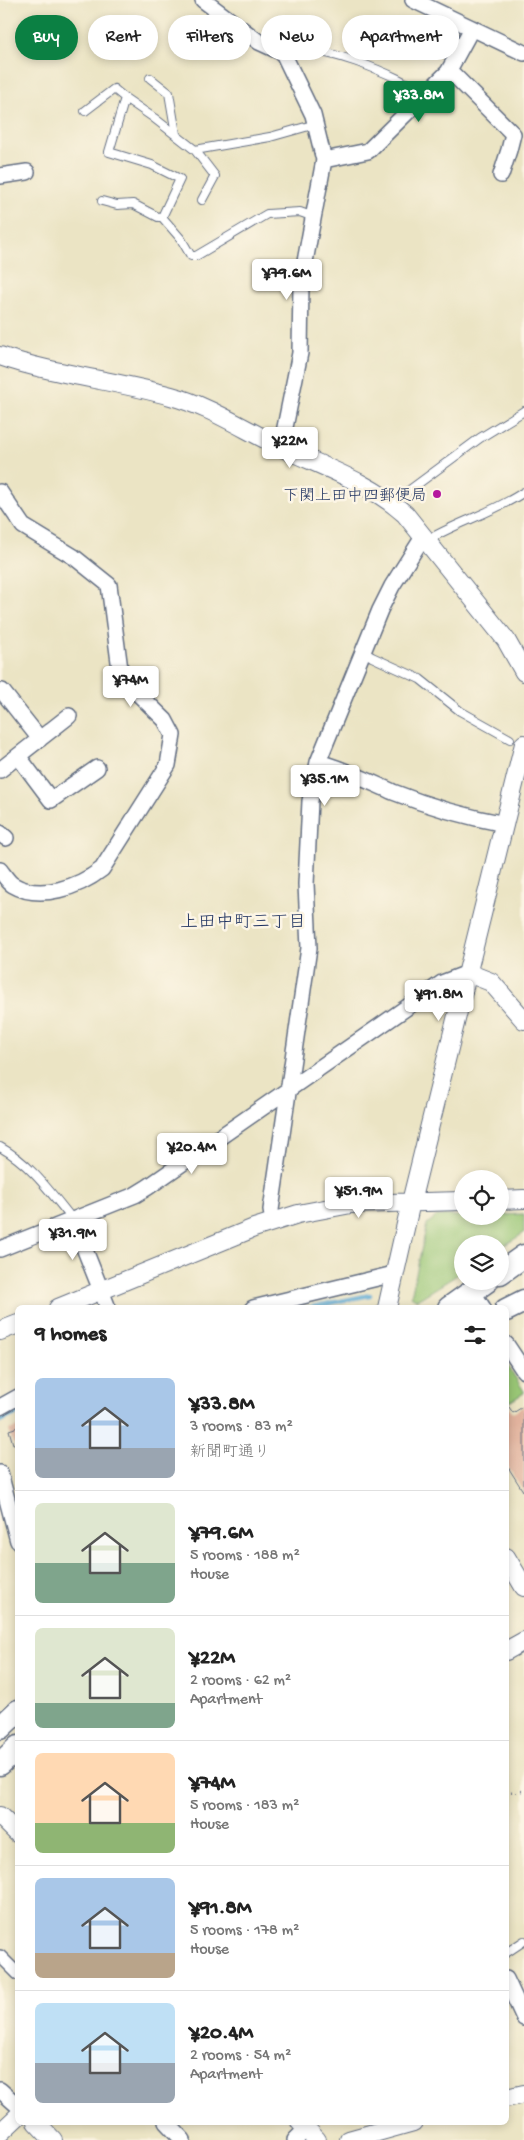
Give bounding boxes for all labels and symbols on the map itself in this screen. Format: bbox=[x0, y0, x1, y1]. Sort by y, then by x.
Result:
pin: ¥33.8M bbox=[378, 80, 460, 123]
pin: ¥79.6M bbox=[246, 258, 328, 301]
pin: ¥22M bbox=[260, 426, 320, 469]
place label: 下関上田中四郵便局 bbox=[283, 487, 427, 507]
marker: 下関上田中四郵便局 bbox=[431, 488, 443, 500]
pin: ¥74M bbox=[101, 666, 161, 708]
pin: ¥35.1M bbox=[284, 764, 366, 807]
district label: 上田中町三丁目 bbox=[180, 912, 306, 934]
pin: ¥91.8M bbox=[398, 980, 480, 1022]
pin: ¥20.4M bbox=[151, 1132, 233, 1175]
pin: ¥51.9M bbox=[318, 1176, 400, 1219]
pin: ¥31.9M bbox=[32, 1218, 114, 1261]

